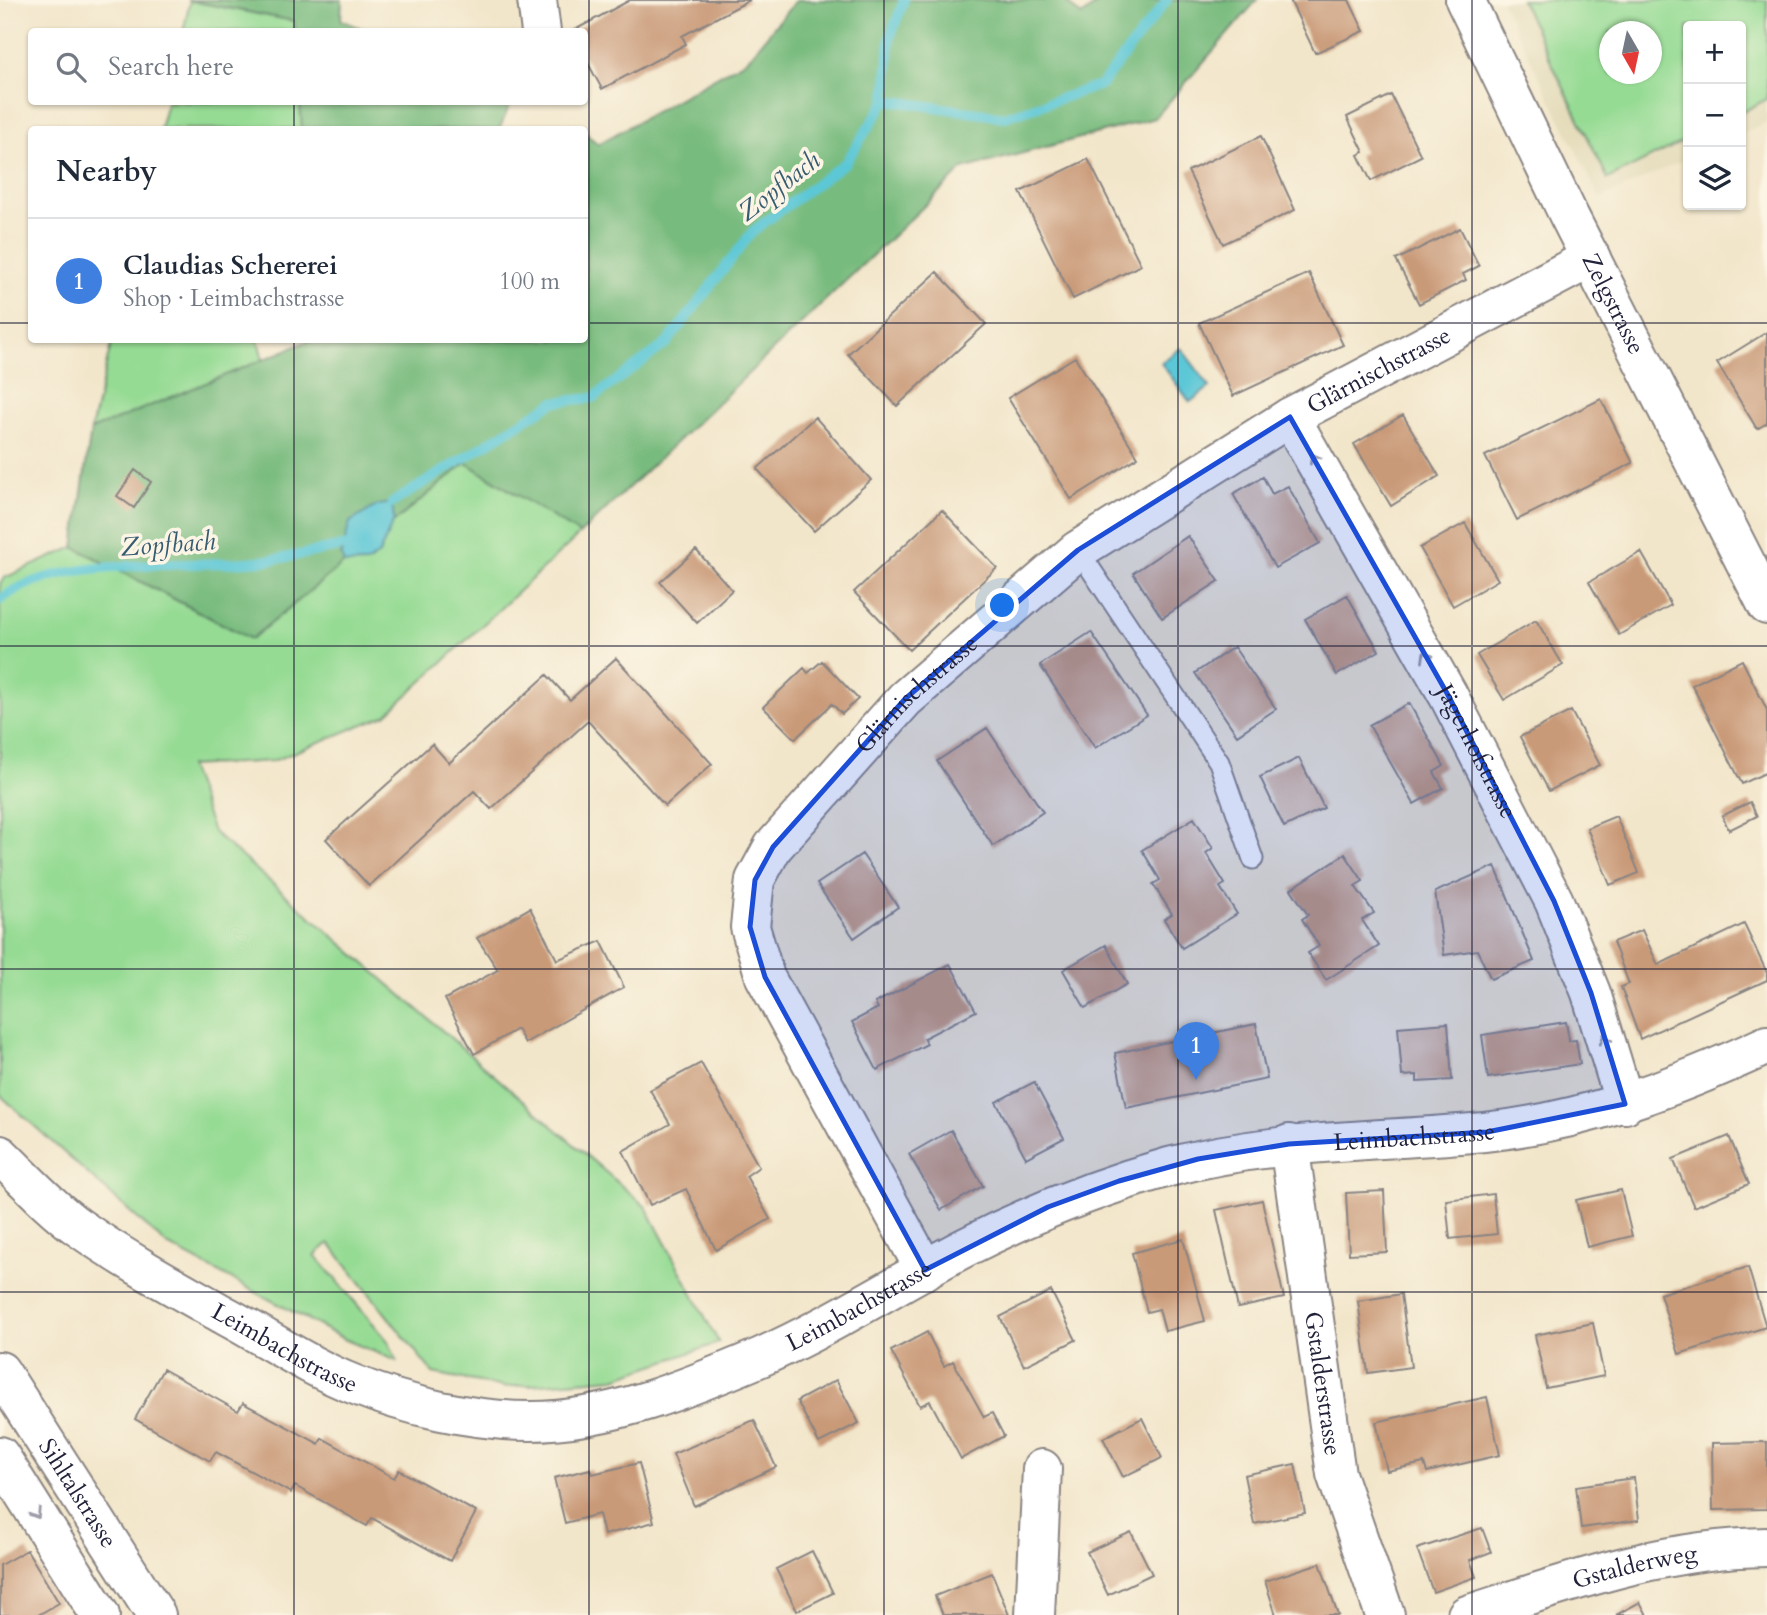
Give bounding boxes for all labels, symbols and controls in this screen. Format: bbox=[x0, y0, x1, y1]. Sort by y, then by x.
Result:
north arrow bbox=[1599, 21, 1662, 84]
map controls bbox=[1683, 21, 1746, 210]
button: + bbox=[1683, 21, 1746, 84]
search box bbox=[28, 28, 588, 105]
icon: search bbox=[52, 48, 90, 86]
text: Search here bbox=[108, 49, 234, 84]
button: − bbox=[1683, 84, 1746, 147]
water label: Zopfbach bbox=[731, 143, 828, 229]
button: layers bbox=[1683, 147, 1746, 210]
text: Nearby bbox=[56, 151, 157, 192]
street label: Zelgstrasse bbox=[1574, 247, 1653, 360]
text: Claudias Schererei bbox=[123, 248, 338, 283]
text: 1 bbox=[73, 266, 85, 297]
text: 100 m bbox=[499, 266, 560, 297]
text: Shop · Leimbachstrasse bbox=[123, 283, 345, 314]
street label: Glärnischstrasse bbox=[1301, 319, 1456, 422]
one-way arrow bbox=[1309, 452, 1322, 465]
water label: Zopfbach bbox=[119, 523, 217, 565]
your location bbox=[985, 588, 1019, 622]
street label: Glärnischstrasse bbox=[848, 627, 985, 760]
one-way arrow bbox=[1421, 650, 1434, 663]
street label: Jägerhofstrasse bbox=[1427, 675, 1525, 824]
pin: 1 bbox=[1173, 1022, 1219, 1080]
one-way arrow bbox=[1598, 1033, 1613, 1045]
street label: Leimbachstrasse bbox=[1332, 1114, 1496, 1159]
street label: Leimbachstrasse bbox=[781, 1252, 938, 1359]
street label: Leimbachstrasse bbox=[206, 1295, 362, 1401]
street label: Gstalderstrasse bbox=[1297, 1309, 1350, 1458]
street label: Sihltalstrasse bbox=[31, 1432, 125, 1554]
one-way arrow bbox=[28, 1506, 41, 1519]
street label: Gstalderweg bbox=[1568, 1536, 1700, 1597]

